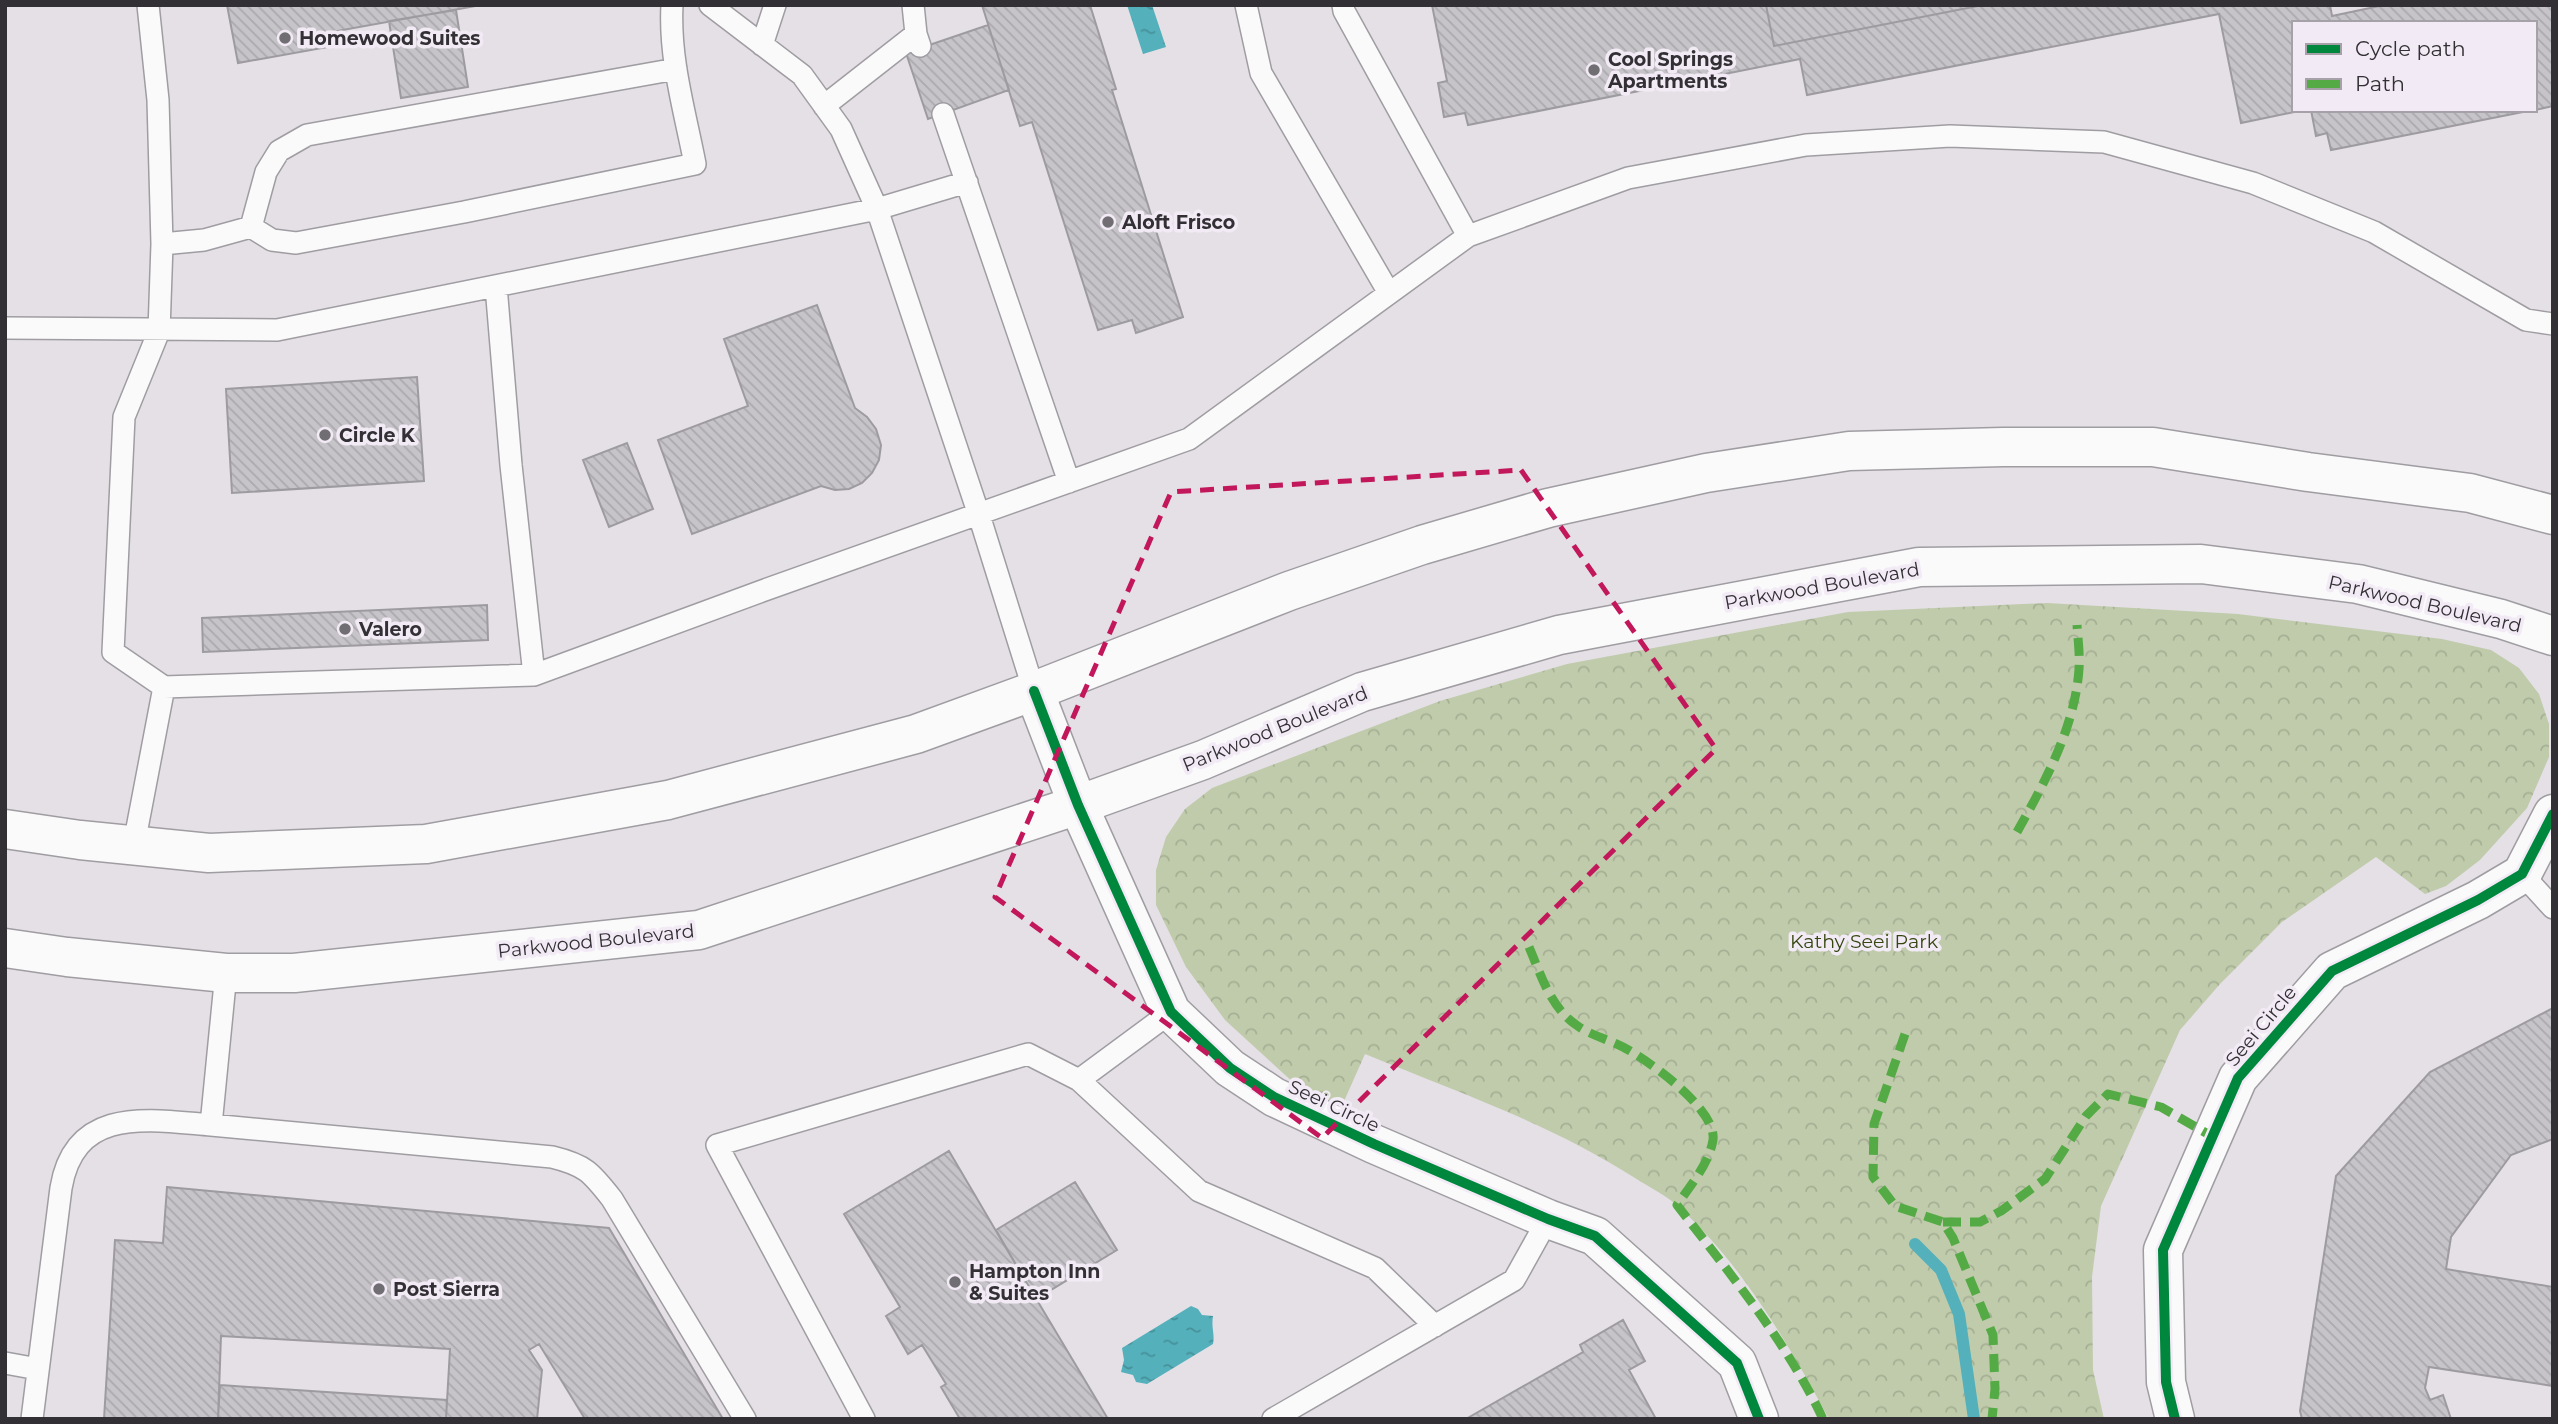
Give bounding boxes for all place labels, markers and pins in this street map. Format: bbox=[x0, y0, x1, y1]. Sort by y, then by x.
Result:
place label: Homewood Suites bbox=[299, 27, 480, 50]
marker: Homewood Suites bbox=[277, 30, 293, 46]
place label: Cool Springs Apartments bbox=[1607, 48, 1733, 93]
marker: Cool Springs Apartments bbox=[1586, 62, 1602, 78]
place label: Aloft Frisco bbox=[1121, 211, 1235, 234]
marker: Aloft Frisco bbox=[1100, 214, 1116, 230]
place label: Circle K bbox=[339, 424, 416, 447]
marker: Circle K bbox=[317, 427, 333, 443]
place label: Valero bbox=[358, 618, 422, 641]
marker: Valero bbox=[337, 621, 353, 637]
place label: Hampton Inn & Suites bbox=[969, 1260, 1101, 1305]
marker: Hampton Inn & Suites bbox=[947, 1274, 963, 1290]
place label: Post Sierra bbox=[393, 1278, 500, 1301]
marker: Post Sierra bbox=[371, 1281, 387, 1297]

